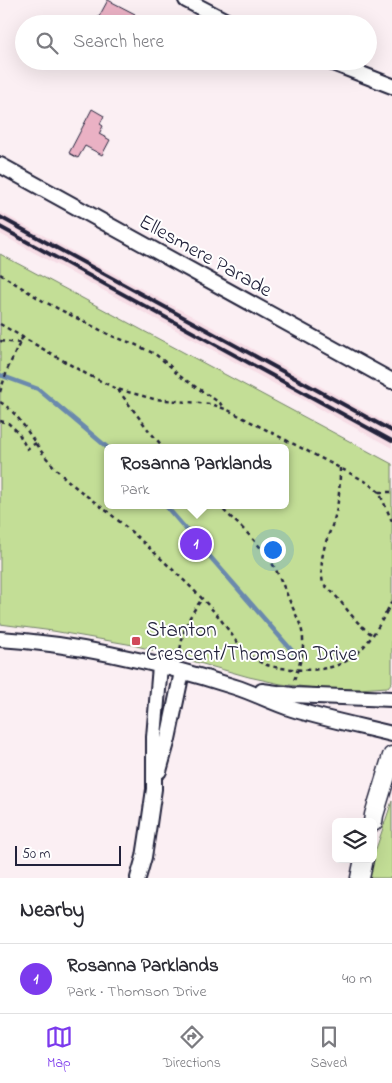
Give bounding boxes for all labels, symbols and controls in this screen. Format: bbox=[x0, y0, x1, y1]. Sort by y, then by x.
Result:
search box bbox=[15, 15, 377, 70]
icon: search bbox=[33, 29, 61, 57]
text: Search here bbox=[73, 29, 164, 56]
street label: Ellesmere Parade bbox=[133, 208, 278, 306]
popup bbox=[104, 444, 289, 509]
text: Rosanna Parklands bbox=[121, 451, 272, 478]
text: Park bbox=[121, 478, 150, 502]
pin: 1 bbox=[180, 525, 212, 563]
your location bbox=[260, 537, 286, 563]
place label: Stanton Crescent/Thomson Drive bbox=[146, 616, 358, 670]
marker: Stanton Crescent/Thomson Drive bbox=[130, 635, 142, 647]
map controls bbox=[332, 818, 377, 863]
button: layers bbox=[332, 818, 377, 863]
scale bar bbox=[15, 843, 121, 866]
text: 50 m bbox=[22, 844, 50, 865]
text: Nearby bbox=[20, 896, 84, 926]
text: Rosanna Parklands bbox=[67, 953, 219, 980]
text: 1 bbox=[33, 967, 39, 991]
text: 40 m bbox=[342, 967, 372, 991]
text: Park · Thomson Drive bbox=[67, 980, 207, 1004]
tab: Map bbox=[45, 1023, 73, 1074]
tab: Directions bbox=[163, 1023, 221, 1074]
tab: Saved bbox=[311, 1023, 347, 1074]

